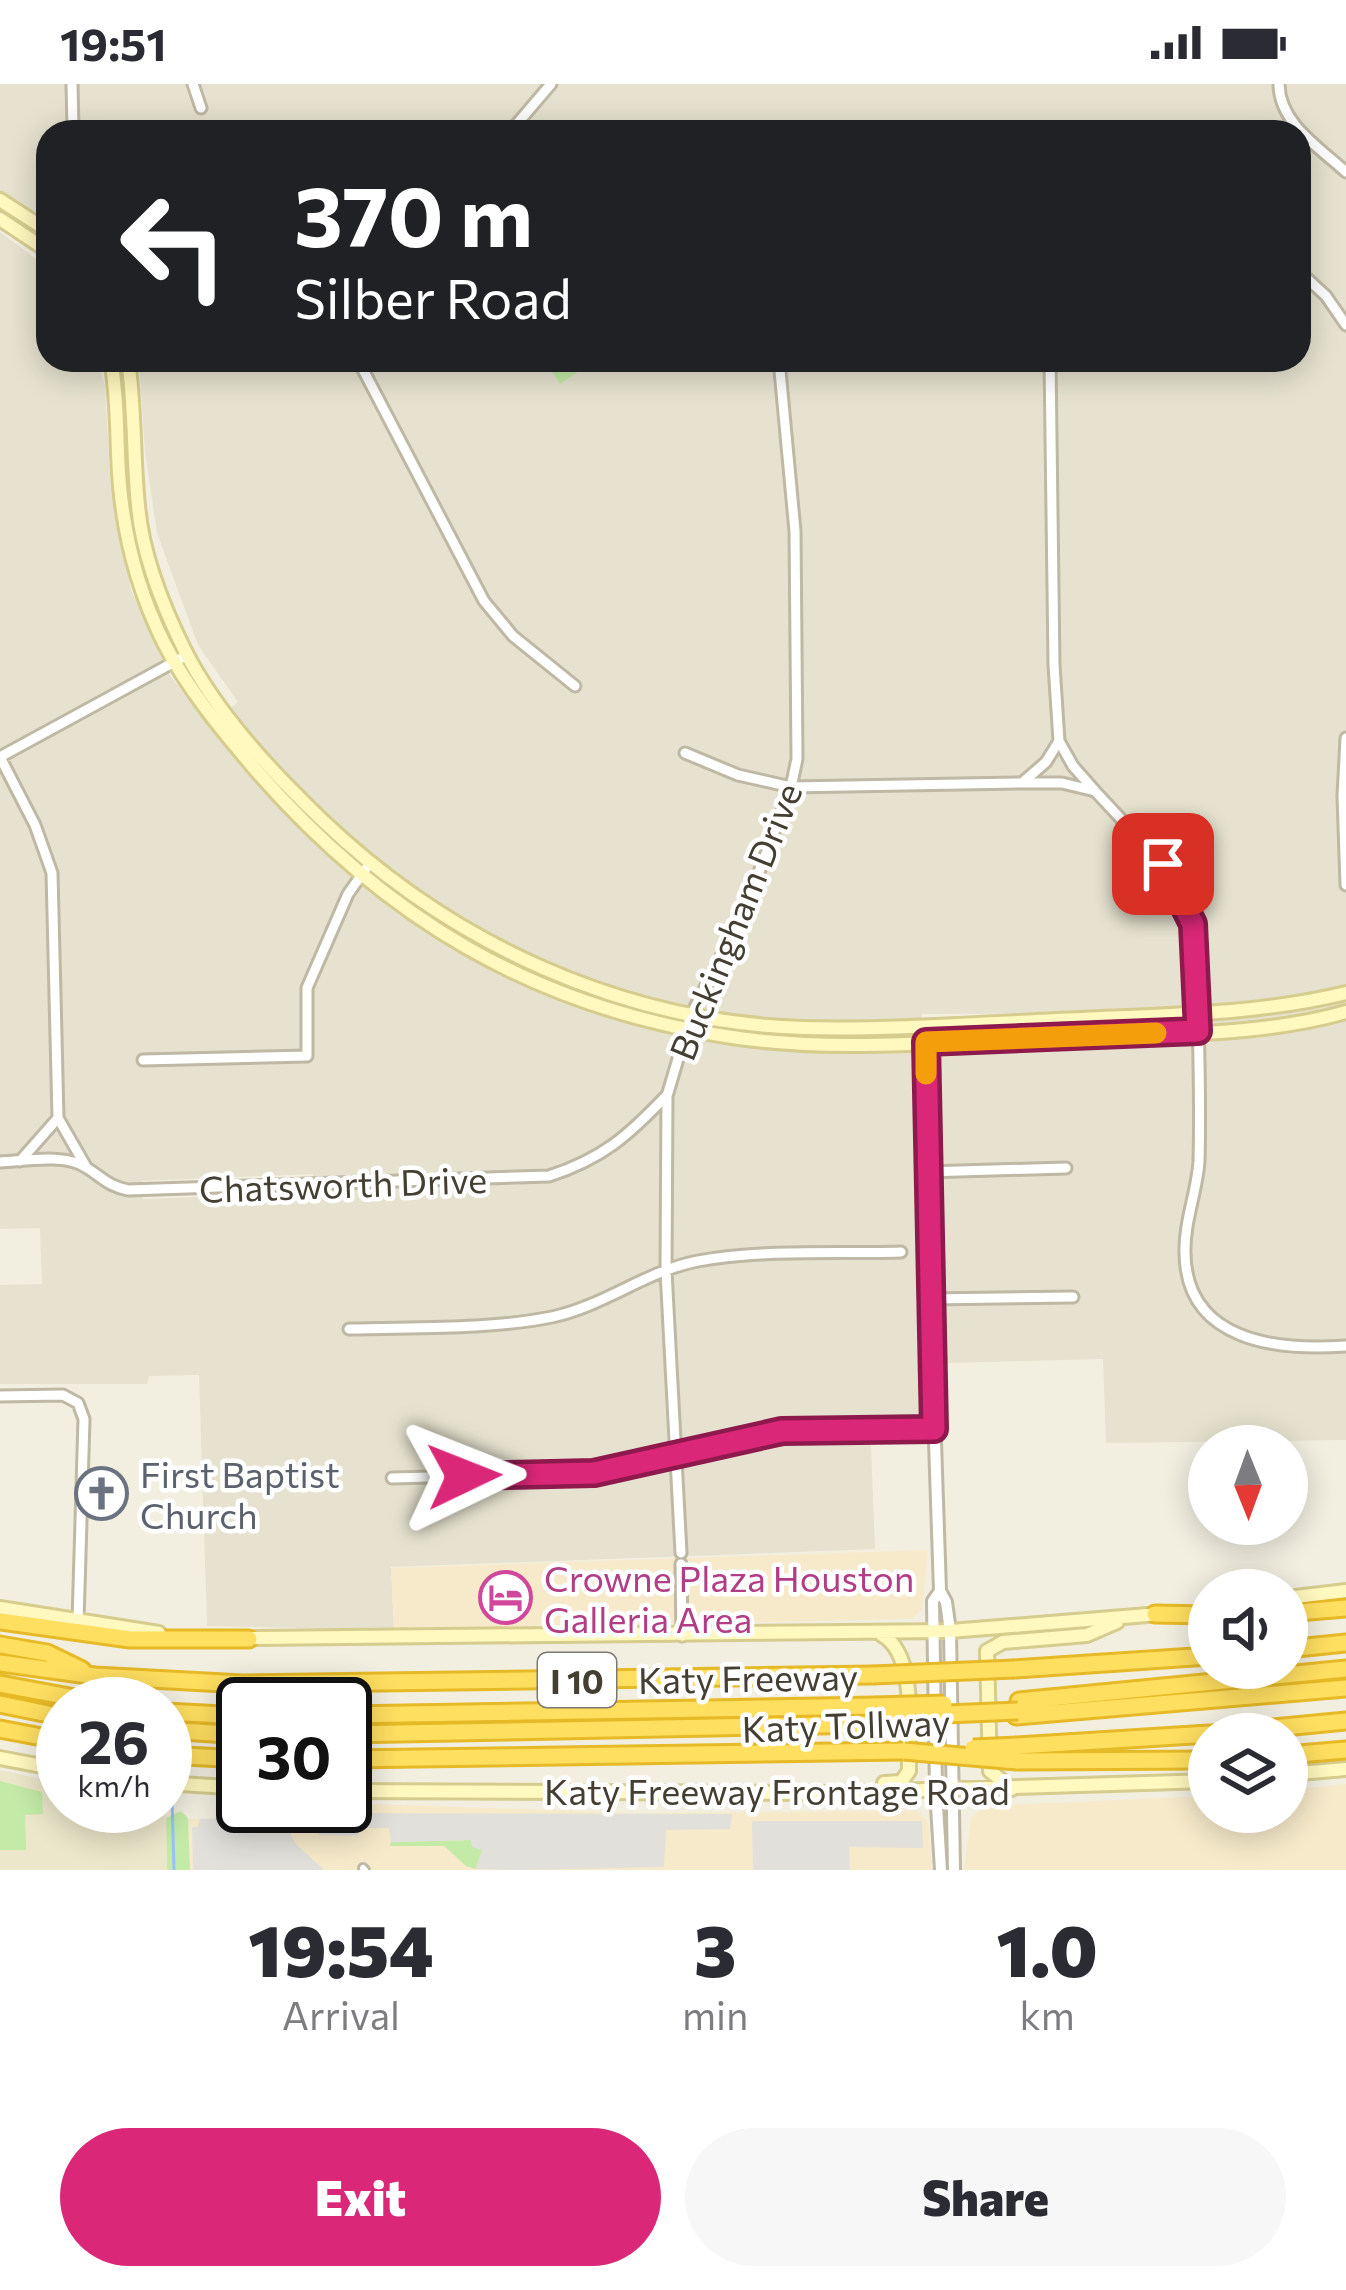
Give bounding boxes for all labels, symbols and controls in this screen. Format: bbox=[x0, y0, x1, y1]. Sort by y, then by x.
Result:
text: 19:51 bbox=[60, 15, 167, 70]
text: 370 m bbox=[294, 162, 533, 264]
icon: left bbox=[96, 168, 252, 324]
text: Silber Road bbox=[294, 264, 572, 330]
street label: Buckingham Drive bbox=[658, 776, 810, 1066]
pin bbox=[1112, 813, 1214, 915]
icon: arrive bbox=[1130, 831, 1196, 897]
street label: Chatsworth Drive bbox=[198, 1156, 488, 1210]
position arrow bbox=[401, 1413, 527, 1539]
north arrow bbox=[1188, 1425, 1308, 1545]
map controls bbox=[1188, 1425, 1308, 1833]
place label: First Baptist Church bbox=[140, 1451, 340, 1536]
church icon: First Baptist Church bbox=[73, 1466, 129, 1522]
place label: Crowne Plaza Houston Galleria Area bbox=[544, 1555, 914, 1640]
button: sound bbox=[1188, 1569, 1308, 1689]
hotel icon: Crowne Plaza Houston Galleria Area bbox=[477, 1570, 533, 1626]
road number: I 10 bbox=[538, 1653, 616, 1707]
street label: Katy Freeway bbox=[638, 1653, 858, 1701]
speed limit sign: 30 bbox=[216, 1677, 372, 1833]
street label: Katy Tollway bbox=[741, 1698, 951, 1750]
text: 26 bbox=[79, 1703, 149, 1776]
button: layers bbox=[1188, 1713, 1308, 1833]
text: km/h bbox=[78, 1766, 150, 1803]
street label: Katy Freeway Frontage Road bbox=[544, 1768, 1010, 1812]
text: 19:54 bbox=[248, 1904, 434, 1992]
text: 3 bbox=[694, 1904, 736, 1992]
text: 1.0 bbox=[997, 1904, 1098, 1992]
text: Arrival bbox=[282, 1990, 400, 2038]
text: min bbox=[682, 1990, 748, 2038]
text: km bbox=[1020, 1990, 1075, 2038]
button: Exit bbox=[60, 2128, 661, 2266]
button: Share bbox=[685, 2128, 1286, 2266]

